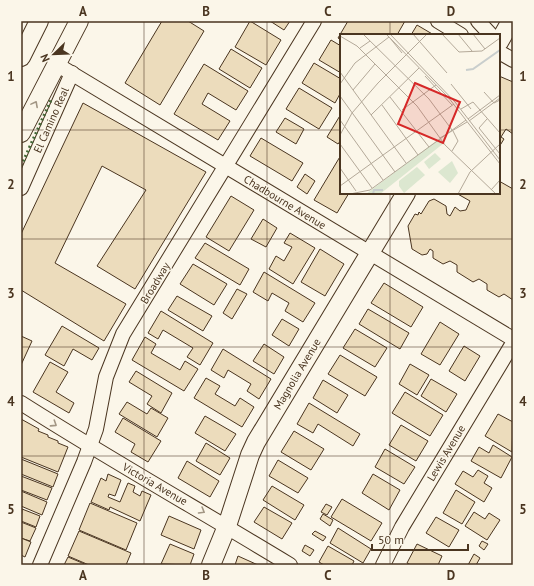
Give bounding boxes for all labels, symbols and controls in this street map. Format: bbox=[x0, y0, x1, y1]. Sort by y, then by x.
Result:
text: A bbox=[79, 3, 87, 20]
text: B bbox=[202, 3, 210, 20]
text: C bbox=[324, 3, 332, 20]
text: D bbox=[447, 3, 455, 20]
north arrow bbox=[34, 34, 74, 74]
inset map bbox=[340, 34, 500, 194]
text: N bbox=[37, 52, 53, 64]
text: 1 bbox=[7, 68, 15, 85]
text: 1 bbox=[519, 68, 527, 85]
street label: El Camino Real bbox=[30, 84, 72, 155]
one-way arrow bbox=[30, 101, 38, 109]
street label: Chadbourne Avenue bbox=[241, 172, 329, 232]
text: 2 bbox=[7, 176, 15, 193]
text: 2 bbox=[519, 176, 527, 193]
street label: Broadway bbox=[137, 259, 173, 306]
text: 3 bbox=[7, 285, 15, 302]
text: 3 bbox=[519, 285, 527, 302]
street label: Magnolia Avenue bbox=[270, 336, 324, 412]
text: 4 bbox=[7, 393, 15, 410]
text: 4 bbox=[519, 393, 527, 410]
one-way arrow bbox=[50, 419, 57, 427]
street label: Lewis Avenue bbox=[424, 422, 468, 484]
street label: Victoria Avenue bbox=[119, 459, 190, 508]
text: 5 bbox=[7, 501, 15, 518]
text: 5 bbox=[519, 501, 527, 518]
one-way arrow bbox=[198, 507, 205, 514]
scale bar bbox=[372, 526, 468, 552]
text: 50 m bbox=[378, 532, 404, 547]
text: A bbox=[79, 567, 87, 584]
text: B bbox=[202, 567, 210, 584]
text: C bbox=[324, 567, 332, 584]
text: D bbox=[447, 567, 455, 584]

